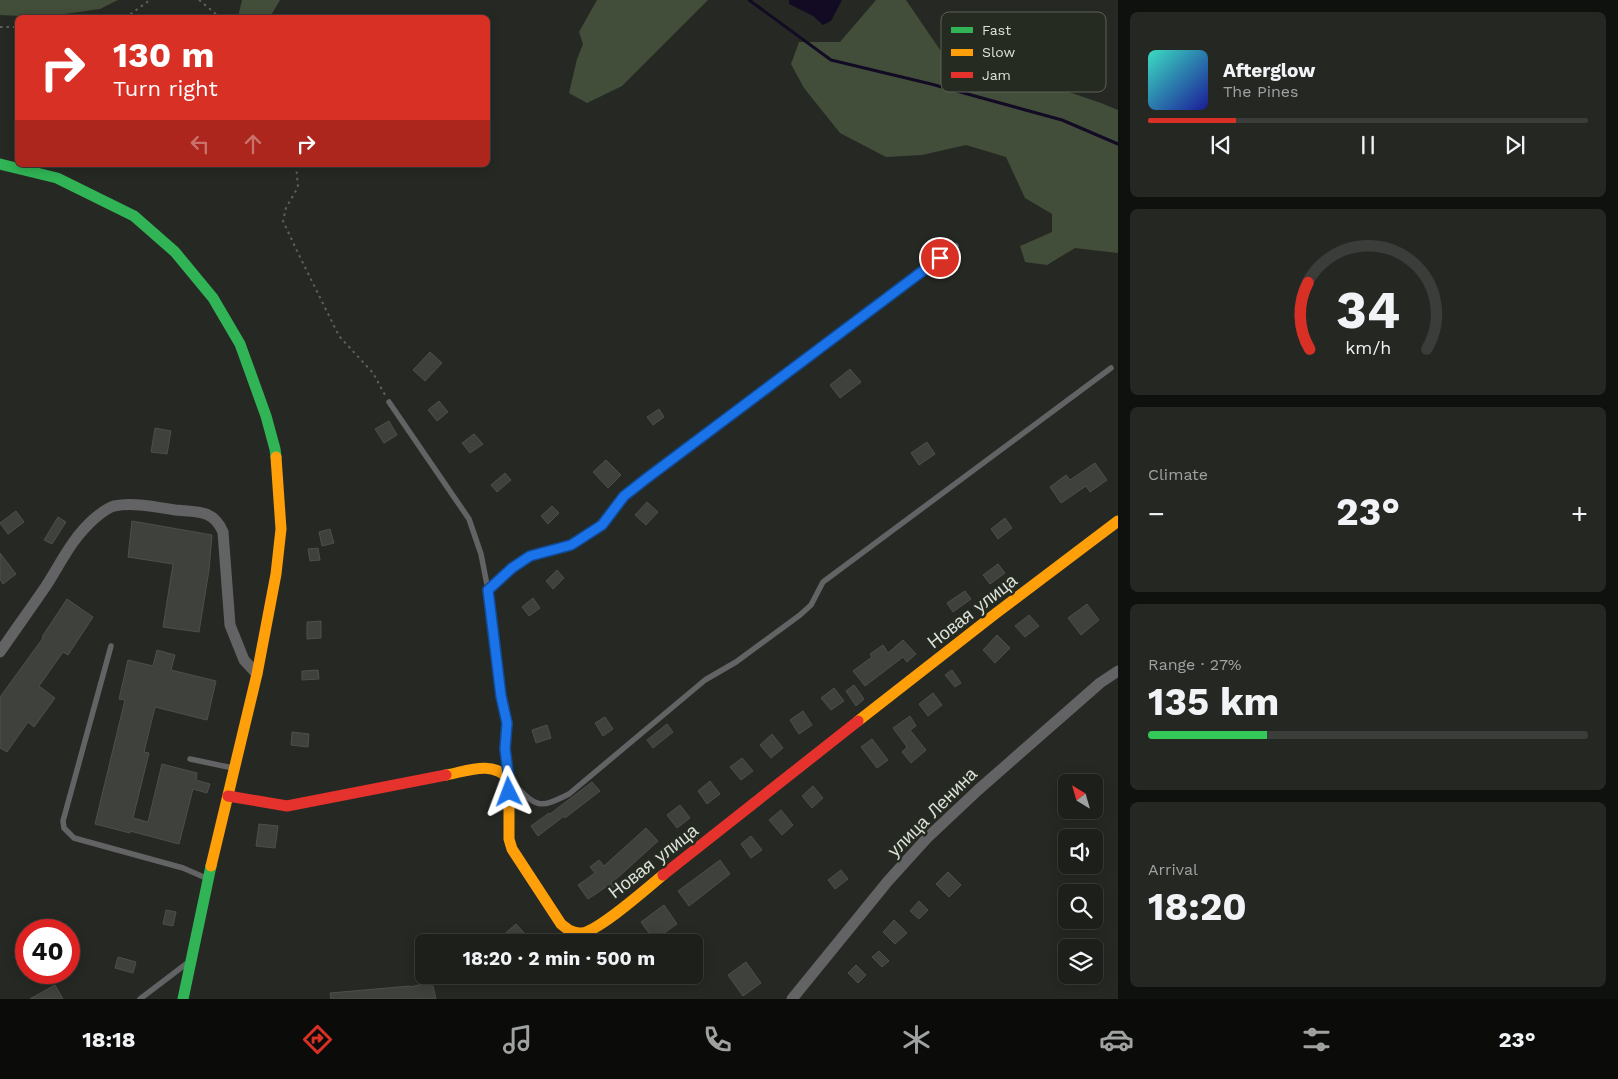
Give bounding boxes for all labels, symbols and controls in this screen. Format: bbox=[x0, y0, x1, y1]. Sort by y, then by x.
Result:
legend bbox=[941, 12, 1106, 92]
text: Fast bbox=[982, 22, 1011, 38]
text: 130 m bbox=[113, 34, 214, 76]
icon: right bbox=[30, 35, 95, 100]
text: Slow bbox=[982, 44, 1015, 60]
text: Afterglow bbox=[1223, 59, 1315, 82]
text: Jam bbox=[982, 67, 1011, 83]
text: Turn right bbox=[113, 76, 218, 101]
text: The Pines bbox=[1223, 82, 1299, 101]
icon: left bbox=[186, 130, 214, 158]
icon: ahead bbox=[239, 130, 267, 158]
icon: right bbox=[292, 130, 320, 158]
icon: previous bbox=[1207, 131, 1235, 159]
icon: pause bbox=[1354, 131, 1382, 159]
icon: next bbox=[1501, 131, 1529, 159]
pin bbox=[919, 237, 961, 279]
icon: arrive bbox=[926, 244, 954, 272]
text: 34 bbox=[1336, 280, 1400, 341]
text: km/h bbox=[1345, 337, 1391, 358]
text: Climate bbox=[1148, 465, 1208, 484]
text: 23° bbox=[1336, 490, 1400, 534]
text: − bbox=[1148, 497, 1165, 530]
text: + bbox=[1571, 497, 1588, 530]
street label: Новая улица bbox=[923, 569, 1022, 652]
text: Range · 27% bbox=[1148, 655, 1242, 674]
text: 135 km bbox=[1148, 680, 1279, 724]
street label: улица Ленина bbox=[883, 762, 982, 861]
position arrow bbox=[482, 765, 534, 817]
north arrow bbox=[1058, 774, 1102, 819]
map controls bbox=[1058, 774, 1103, 984]
street label: Новая улица bbox=[604, 819, 703, 902]
button: sound bbox=[1058, 829, 1103, 874]
text: Arrival bbox=[1148, 860, 1198, 879]
button: search bbox=[1058, 884, 1103, 929]
text: 18:20 bbox=[1148, 885, 1247, 929]
speed limit sign: 40 bbox=[15, 919, 80, 984]
button: layers bbox=[1058, 939, 1103, 984]
text: 18:20 · 2 min · 500 m bbox=[463, 947, 655, 970]
icon: directions bbox=[300, 1022, 335, 1057]
icon: music bbox=[500, 1022, 535, 1057]
icon: phone bbox=[700, 1022, 735, 1057]
icon: climate bbox=[899, 1022, 934, 1057]
icon: car bbox=[1099, 1022, 1134, 1057]
icon: filters bbox=[1299, 1022, 1334, 1057]
text: 18:18 bbox=[82, 1027, 136, 1052]
text: 23° bbox=[1498, 1027, 1536, 1052]

